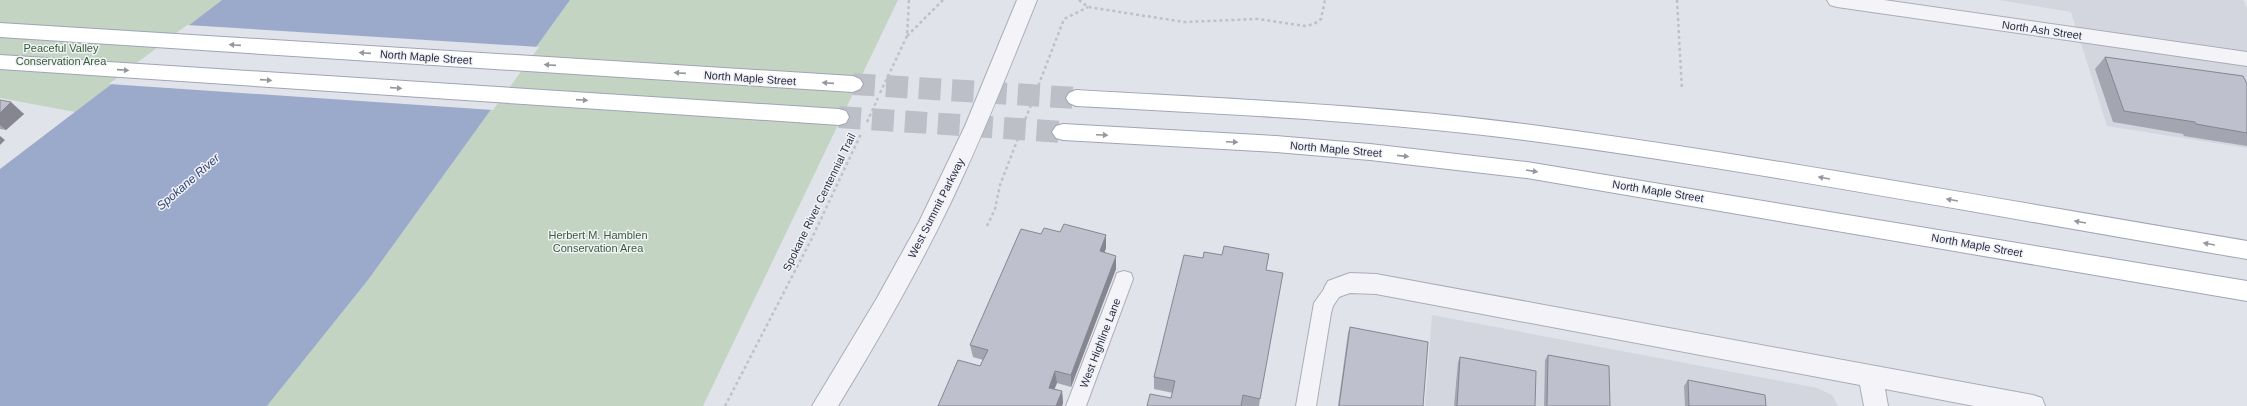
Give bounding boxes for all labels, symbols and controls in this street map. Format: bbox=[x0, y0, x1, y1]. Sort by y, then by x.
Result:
street label: North Ash Street bbox=[2001, 18, 2083, 42]
park label: Peaceful Valley Conservation Area bbox=[16, 42, 107, 67]
one-way arrow bbox=[229, 42, 241, 49]
street label: North Maple Street bbox=[380, 48, 472, 66]
one-way arrow bbox=[359, 50, 371, 57]
one-way arrow bbox=[544, 62, 556, 69]
one-way arrow bbox=[117, 67, 129, 74]
street label: North Maple Street bbox=[704, 69, 796, 87]
one-way arrow bbox=[674, 70, 686, 77]
one-way arrow bbox=[260, 76, 272, 83]
one-way arrow bbox=[822, 79, 834, 86]
one-way arrow bbox=[390, 85, 402, 92]
one-way arrow bbox=[576, 97, 588, 104]
street label: Spokane River Centennial Trail bbox=[780, 131, 858, 273]
one-way arrow bbox=[1096, 131, 1108, 138]
one-way arrow bbox=[1226, 139, 1239, 145]
street label: North Maple Street bbox=[1289, 139, 1383, 159]
water label: Spokane River bbox=[154, 150, 223, 213]
one-way arrow bbox=[1397, 152, 1409, 159]
street label: West Summit Parkway bbox=[906, 156, 967, 260]
one-way arrow bbox=[1526, 168, 1538, 174]
one-way arrow bbox=[1818, 175, 1830, 181]
street label: North Maple Street bbox=[1611, 178, 1705, 204]
one-way arrow bbox=[1946, 197, 1958, 203]
one-way arrow bbox=[2074, 219, 2086, 225]
park label: Herbert M. Hamblen Conservation Area bbox=[548, 229, 648, 254]
street label: North Maple Street bbox=[1930, 231, 2024, 259]
one-way arrow bbox=[2202, 240, 2215, 246]
street label: West Highline Lane bbox=[1077, 296, 1123, 390]

